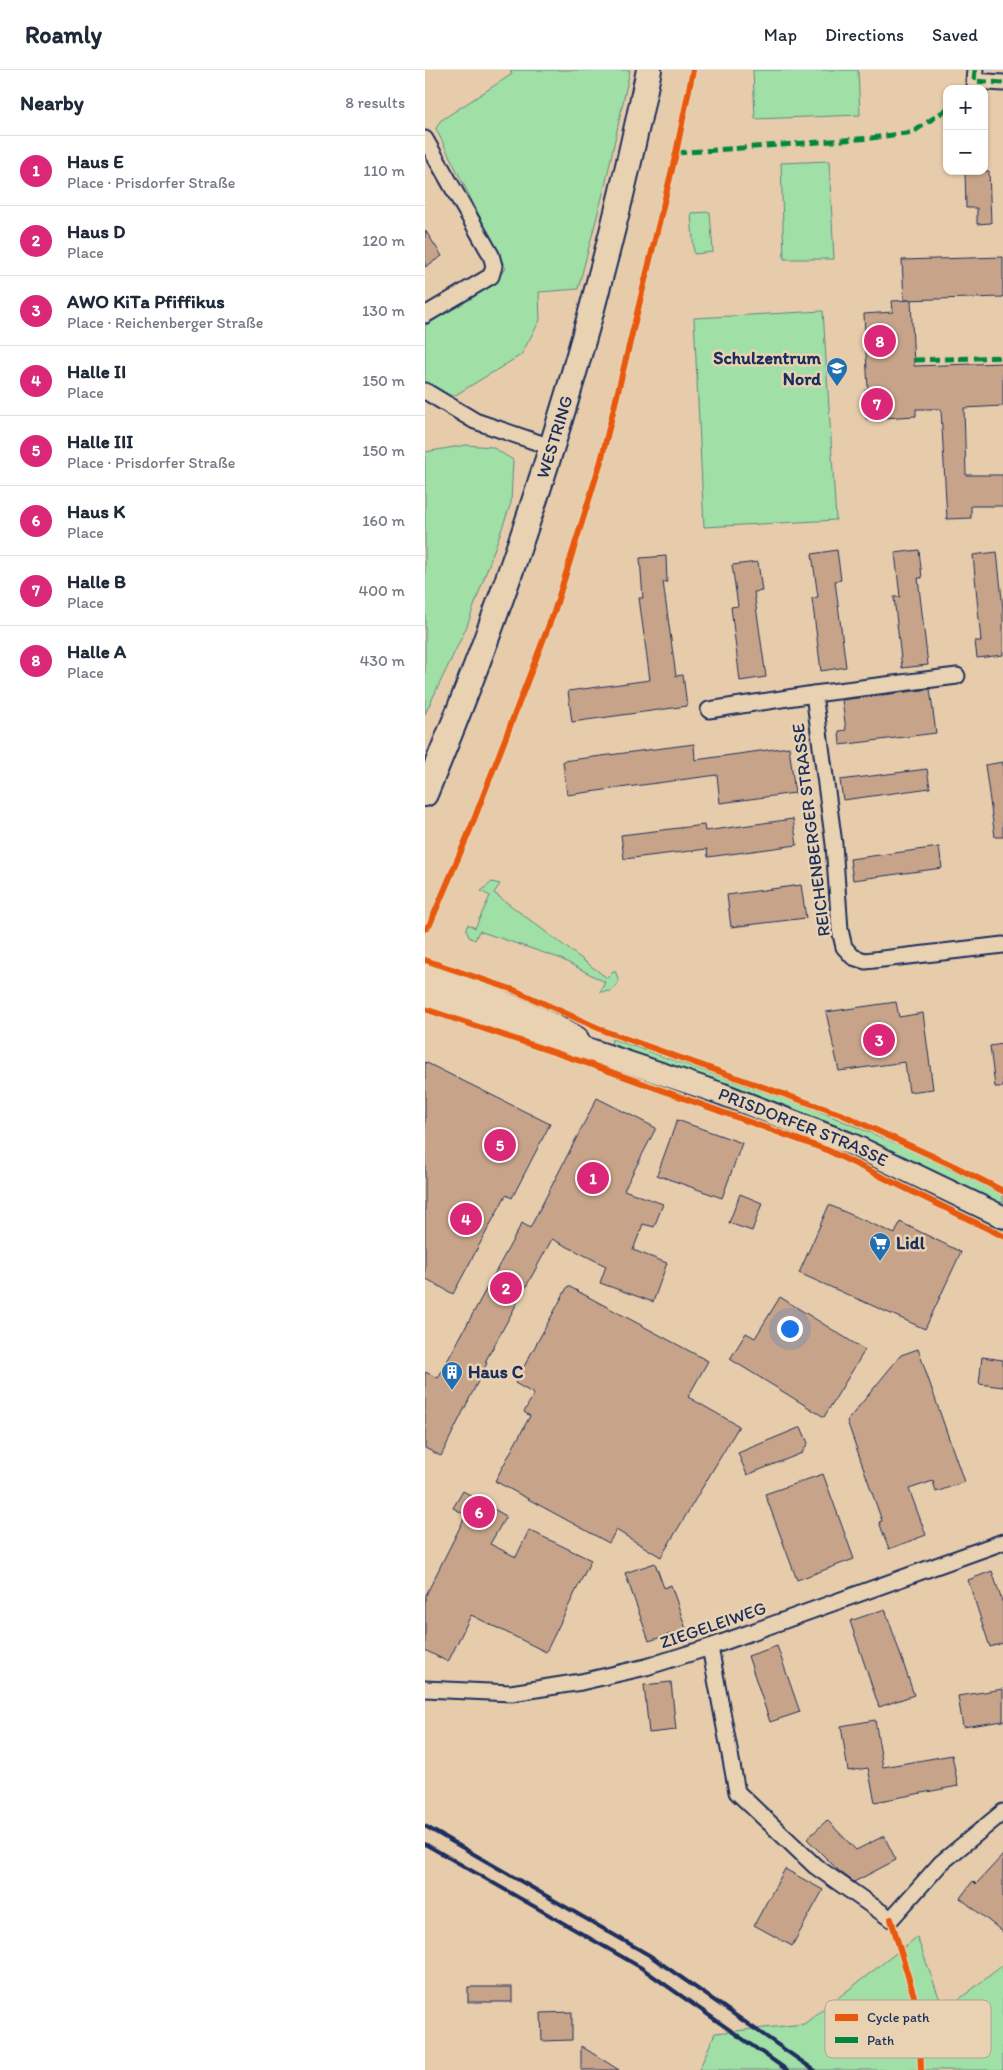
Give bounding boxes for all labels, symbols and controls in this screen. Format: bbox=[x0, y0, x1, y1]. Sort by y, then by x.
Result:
text: Roamly bbox=[25, 20, 102, 49]
text: Map bbox=[764, 24, 797, 46]
text: Directions bbox=[825, 24, 904, 46]
text: Saved bbox=[932, 24, 978, 46]
map controls bbox=[943, 85, 988, 175]
button: + bbox=[943, 85, 988, 130]
text: Nearby bbox=[20, 90, 84, 115]
text: 8 results bbox=[345, 93, 405, 112]
button: − bbox=[943, 130, 988, 175]
text: Haus E bbox=[67, 150, 124, 173]
text: 1 bbox=[32, 161, 40, 180]
text: 110 m bbox=[363, 161, 405, 180]
text: Place · Prisdorfer Straße bbox=[67, 173, 235, 192]
text: Haus D bbox=[67, 220, 125, 243]
text: 2 bbox=[32, 231, 40, 250]
text: 120 m bbox=[362, 231, 405, 250]
text: Place bbox=[67, 243, 104, 262]
text: AWO KiTa Pfiffikus bbox=[67, 290, 225, 313]
text: 3 bbox=[32, 301, 40, 320]
text: 130 m bbox=[362, 301, 405, 320]
text: Place · Reichenberger Straße bbox=[67, 313, 264, 332]
pin: 8 bbox=[864, 322, 896, 360]
place label: Schulzentrum Nord bbox=[713, 347, 822, 390]
school or university icon: Schulzentrum Nord bbox=[825, 356, 849, 387]
text: Halle II bbox=[67, 360, 126, 383]
text: 4 bbox=[31, 371, 41, 390]
text: 150 m bbox=[362, 371, 405, 390]
text: Place bbox=[67, 383, 104, 402]
pin: 7 bbox=[861, 385, 893, 423]
street label: WESTRING bbox=[531, 393, 578, 481]
text: Halle III bbox=[67, 430, 133, 453]
text: 5 bbox=[32, 441, 40, 460]
text: 150 m bbox=[362, 441, 405, 460]
text: Place · Prisdorfer Straße bbox=[67, 453, 235, 472]
text: Haus K bbox=[67, 500, 125, 523]
text: 6 bbox=[32, 511, 40, 530]
text: 160 m bbox=[362, 511, 405, 530]
text: Place bbox=[67, 523, 104, 542]
text: Halle B bbox=[67, 570, 126, 593]
text: 7 bbox=[32, 581, 40, 600]
text: 400 m bbox=[359, 581, 405, 600]
text: Place bbox=[67, 593, 104, 612]
text: Halle A bbox=[67, 640, 126, 663]
text: 8 bbox=[32, 651, 40, 670]
text: 430 m bbox=[360, 651, 405, 670]
text: Place bbox=[67, 663, 104, 682]
street label: REICHENBERGER STRASSE bbox=[787, 722, 835, 938]
pin: 3 bbox=[863, 1021, 895, 1059]
street label: PRISDORFER STRASSE bbox=[715, 1083, 892, 1171]
pin: 5 bbox=[484, 1126, 516, 1164]
pin: 1 bbox=[577, 1159, 609, 1197]
pin: 4 bbox=[450, 1200, 482, 1238]
supermarket icon: Lidl bbox=[868, 1231, 892, 1262]
place label: Lidl bbox=[896, 1232, 926, 1254]
pin: 2 bbox=[490, 1269, 522, 1307]
your location bbox=[777, 1316, 803, 1342]
building icon: Haus C bbox=[440, 1360, 464, 1391]
place label: Haus C bbox=[468, 1361, 524, 1383]
pin: 6 bbox=[463, 1493, 495, 1531]
street label: ZIEGELEIWEG bbox=[657, 1597, 769, 1653]
legend bbox=[825, 2000, 991, 2058]
text: Cycle path bbox=[867, 2009, 930, 2026]
text: Path bbox=[867, 2032, 894, 2049]

